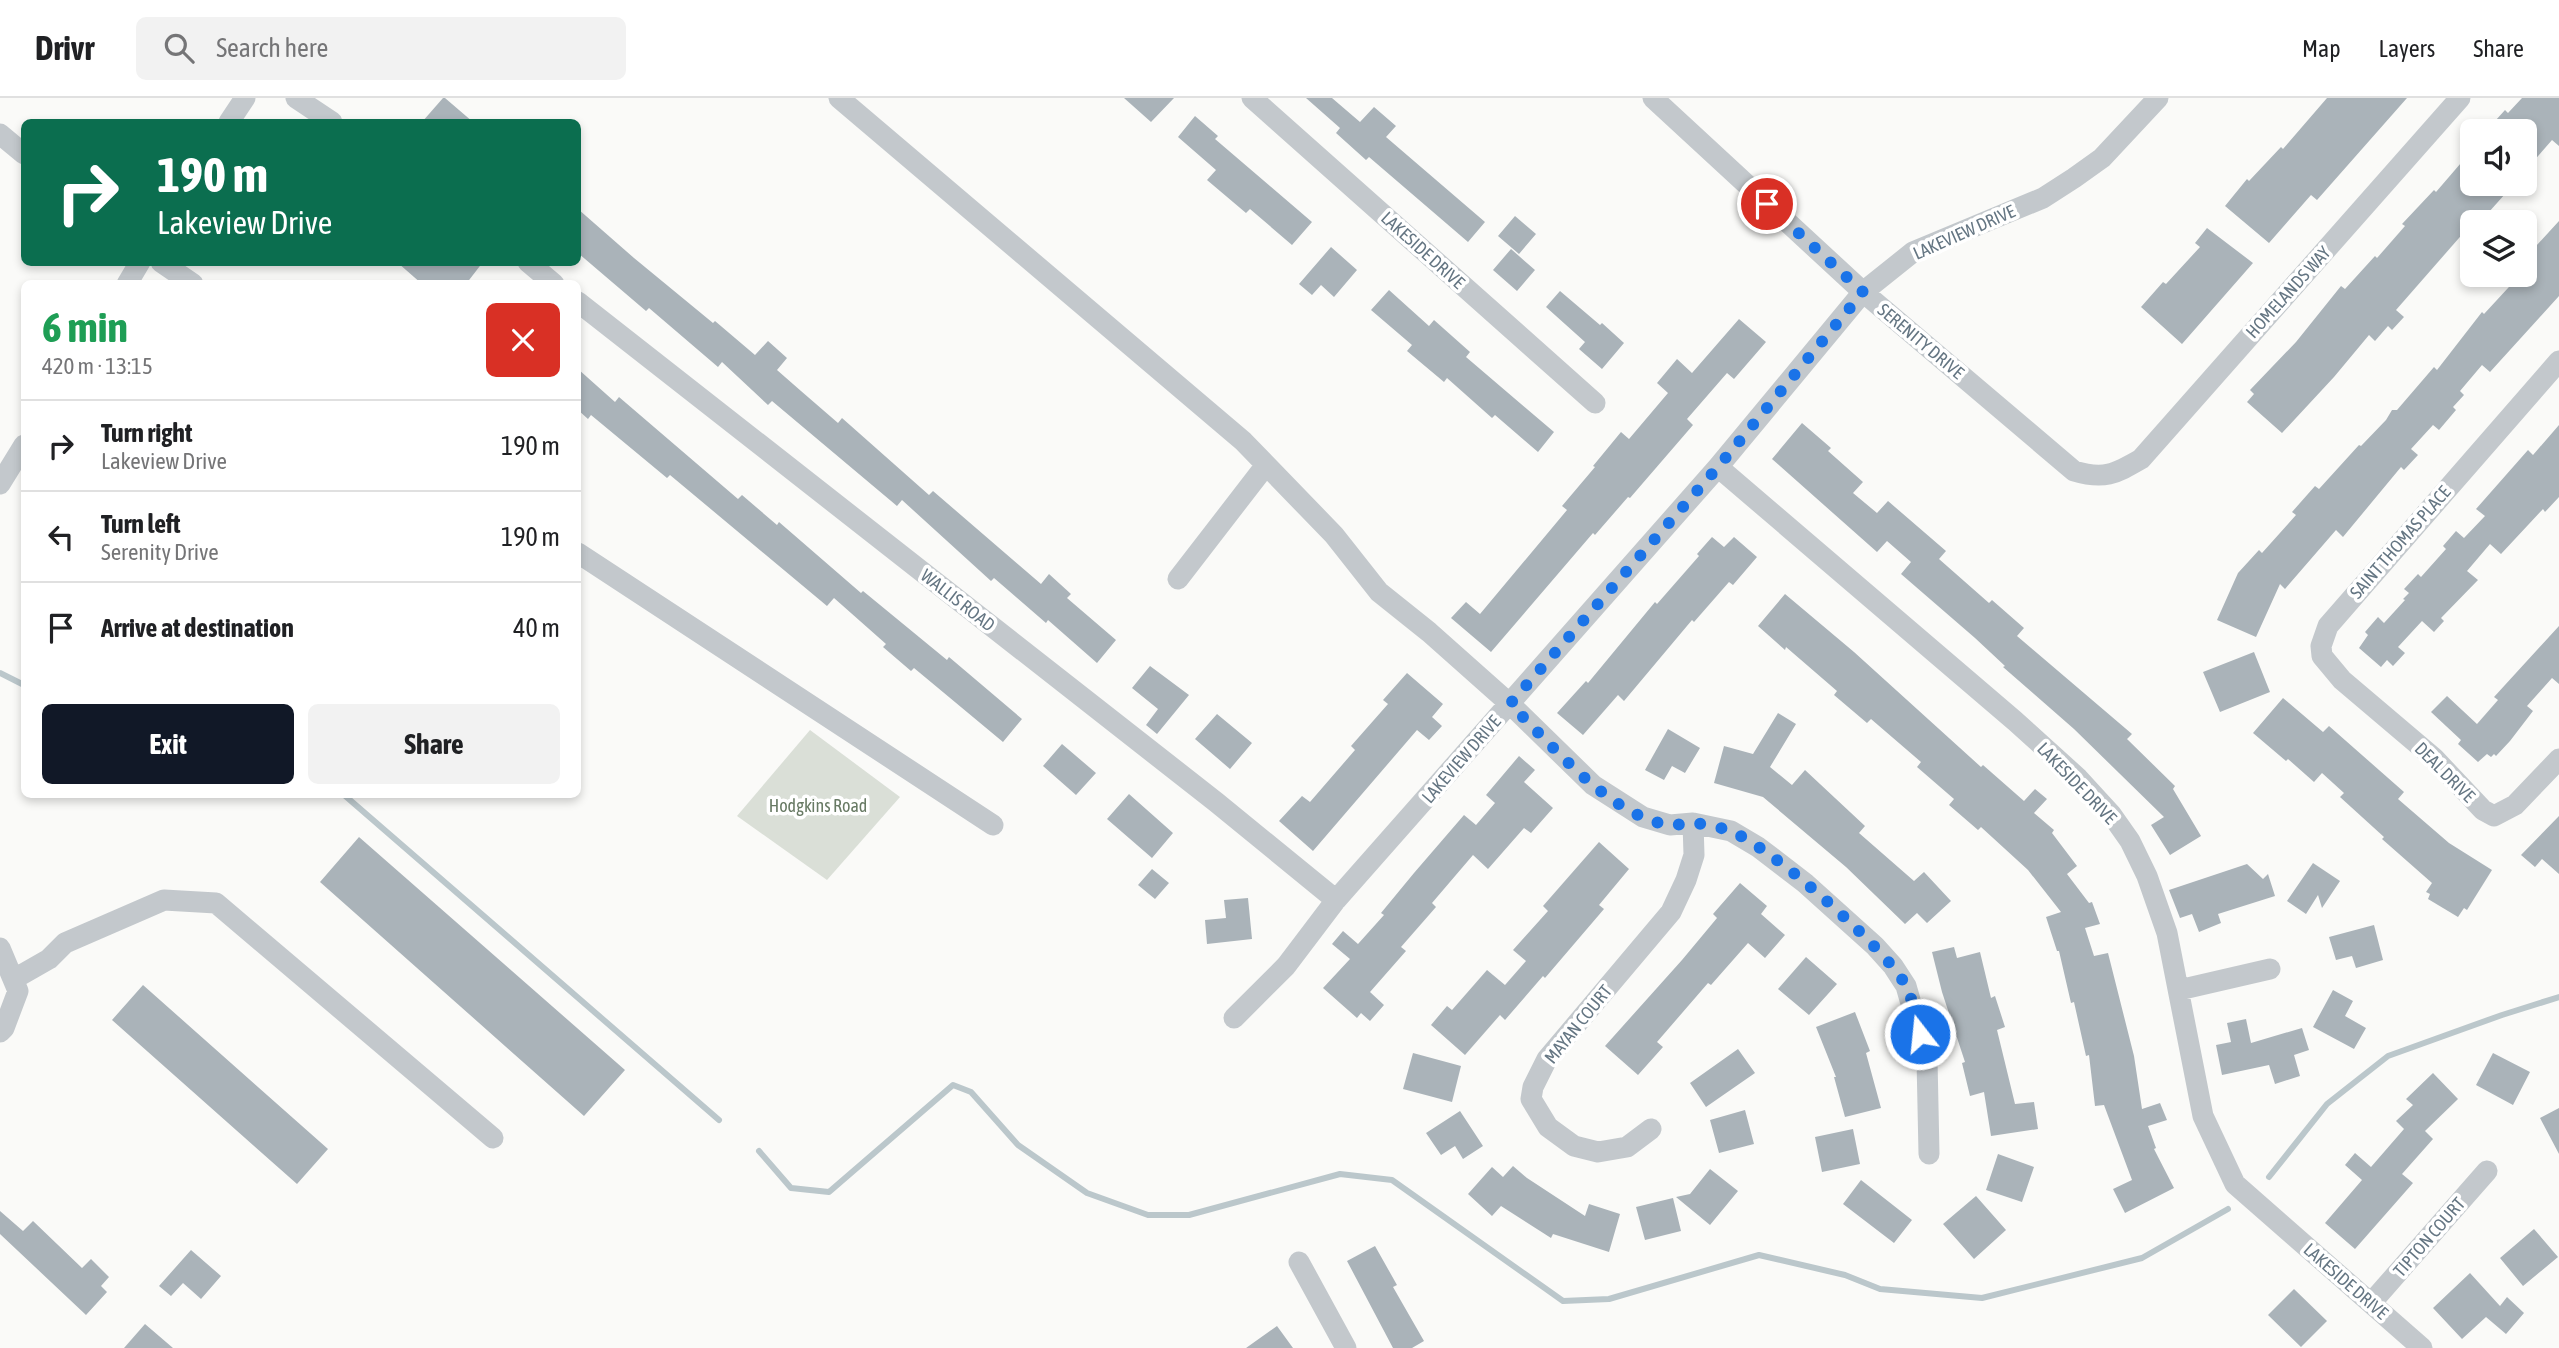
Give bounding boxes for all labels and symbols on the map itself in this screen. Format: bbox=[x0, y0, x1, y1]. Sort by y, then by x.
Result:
pin bbox=[1737, 174, 1797, 234]
street label: LAKEVIEW DRIVE bbox=[1910, 200, 2018, 264]
street label: LAKESIDE DRIVE bbox=[1377, 207, 1469, 293]
street label: HOMELANDS WAY bbox=[2241, 242, 2335, 342]
street label: SERENITY DRIVE bbox=[1874, 299, 1968, 383]
street label: SAINT THOMAS PLACE bbox=[2345, 481, 2455, 603]
street label: WALLIS ROAD bbox=[917, 565, 999, 635]
street label: LAKEVIEW DRIVE bbox=[1417, 711, 1505, 807]
street label: LAKESIDE DRIVE bbox=[2033, 738, 2121, 828]
street label: DEAL DRIVE bbox=[2411, 738, 2480, 807]
park label: Hodgkins Road bbox=[769, 795, 867, 816]
street label: MAYAN COURT bbox=[1540, 980, 1616, 1067]
position arrow bbox=[1883, 997, 1957, 1071]
street label: TIPTON COURT bbox=[2389, 1193, 2469, 1281]
street label: LAKESIDE DRIVE bbox=[2300, 1239, 2393, 1324]

